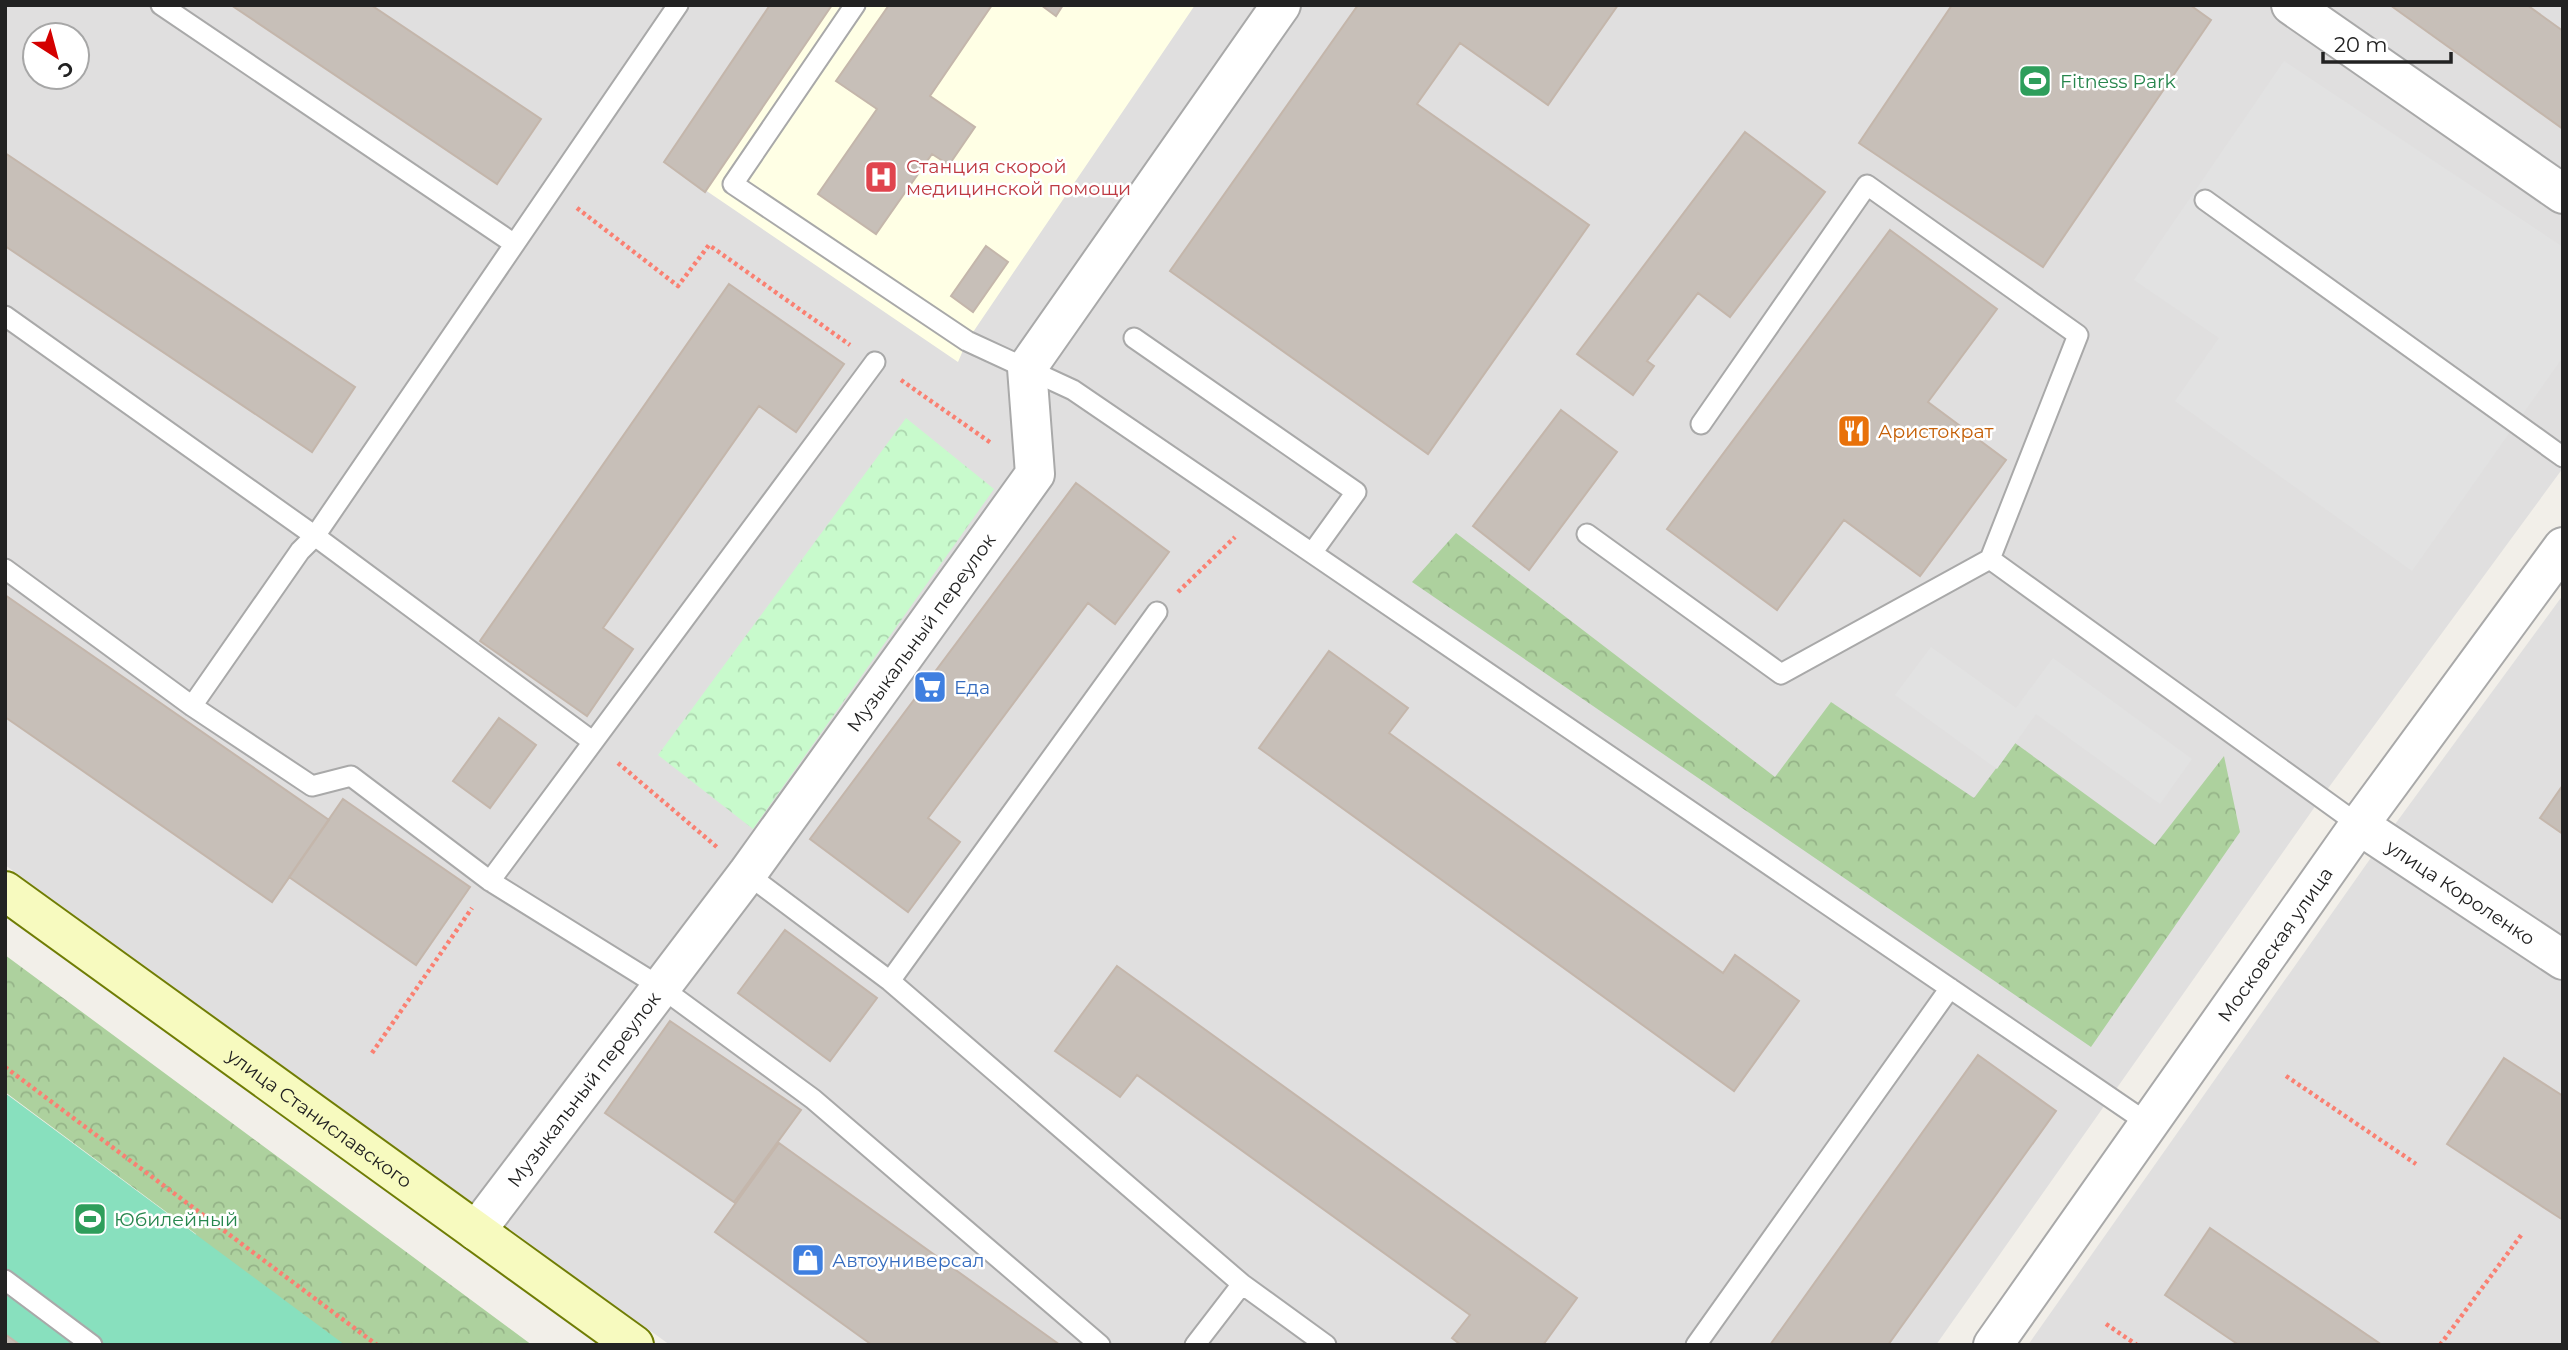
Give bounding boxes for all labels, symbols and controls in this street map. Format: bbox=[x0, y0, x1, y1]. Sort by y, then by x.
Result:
north arrow bbox=[21, 21, 91, 91]
scale bar bbox=[2323, 21, 2451, 65]
text: 20 m bbox=[2334, 32, 2388, 57]
text: С bbox=[53, 56, 78, 83]
sports icon: Fitness Park bbox=[2016, 62, 2054, 100]
place label: Fitness Park bbox=[2060, 70, 2177, 93]
place label: Станция скорой медицинской помощи bbox=[906, 155, 1131, 200]
hospital icon: Станция скорой медицинской помощи bbox=[862, 158, 900, 196]
restaurant icon: Аристократ bbox=[1835, 412, 1873, 450]
place label: Аристократ bbox=[1878, 420, 1993, 443]
street label: Музыкальный переулок bbox=[842, 529, 1001, 736]
supermarket icon: Еда bbox=[911, 668, 949, 706]
place label: Еда bbox=[954, 676, 990, 699]
street label: улица Короленко bbox=[2381, 835, 2539, 950]
street label: Московская улица bbox=[2213, 863, 2338, 1026]
street label: Музыкальный переулок bbox=[503, 987, 665, 1192]
street label: улица Станиславского bbox=[221, 1043, 416, 1193]
sports icon: Юбилейный bbox=[71, 1200, 109, 1238]
place label: Юбилейный bbox=[114, 1208, 238, 1231]
shop icon: Автоуниверсал bbox=[789, 1241, 827, 1279]
place label: Автоуниверсал bbox=[832, 1249, 985, 1272]

